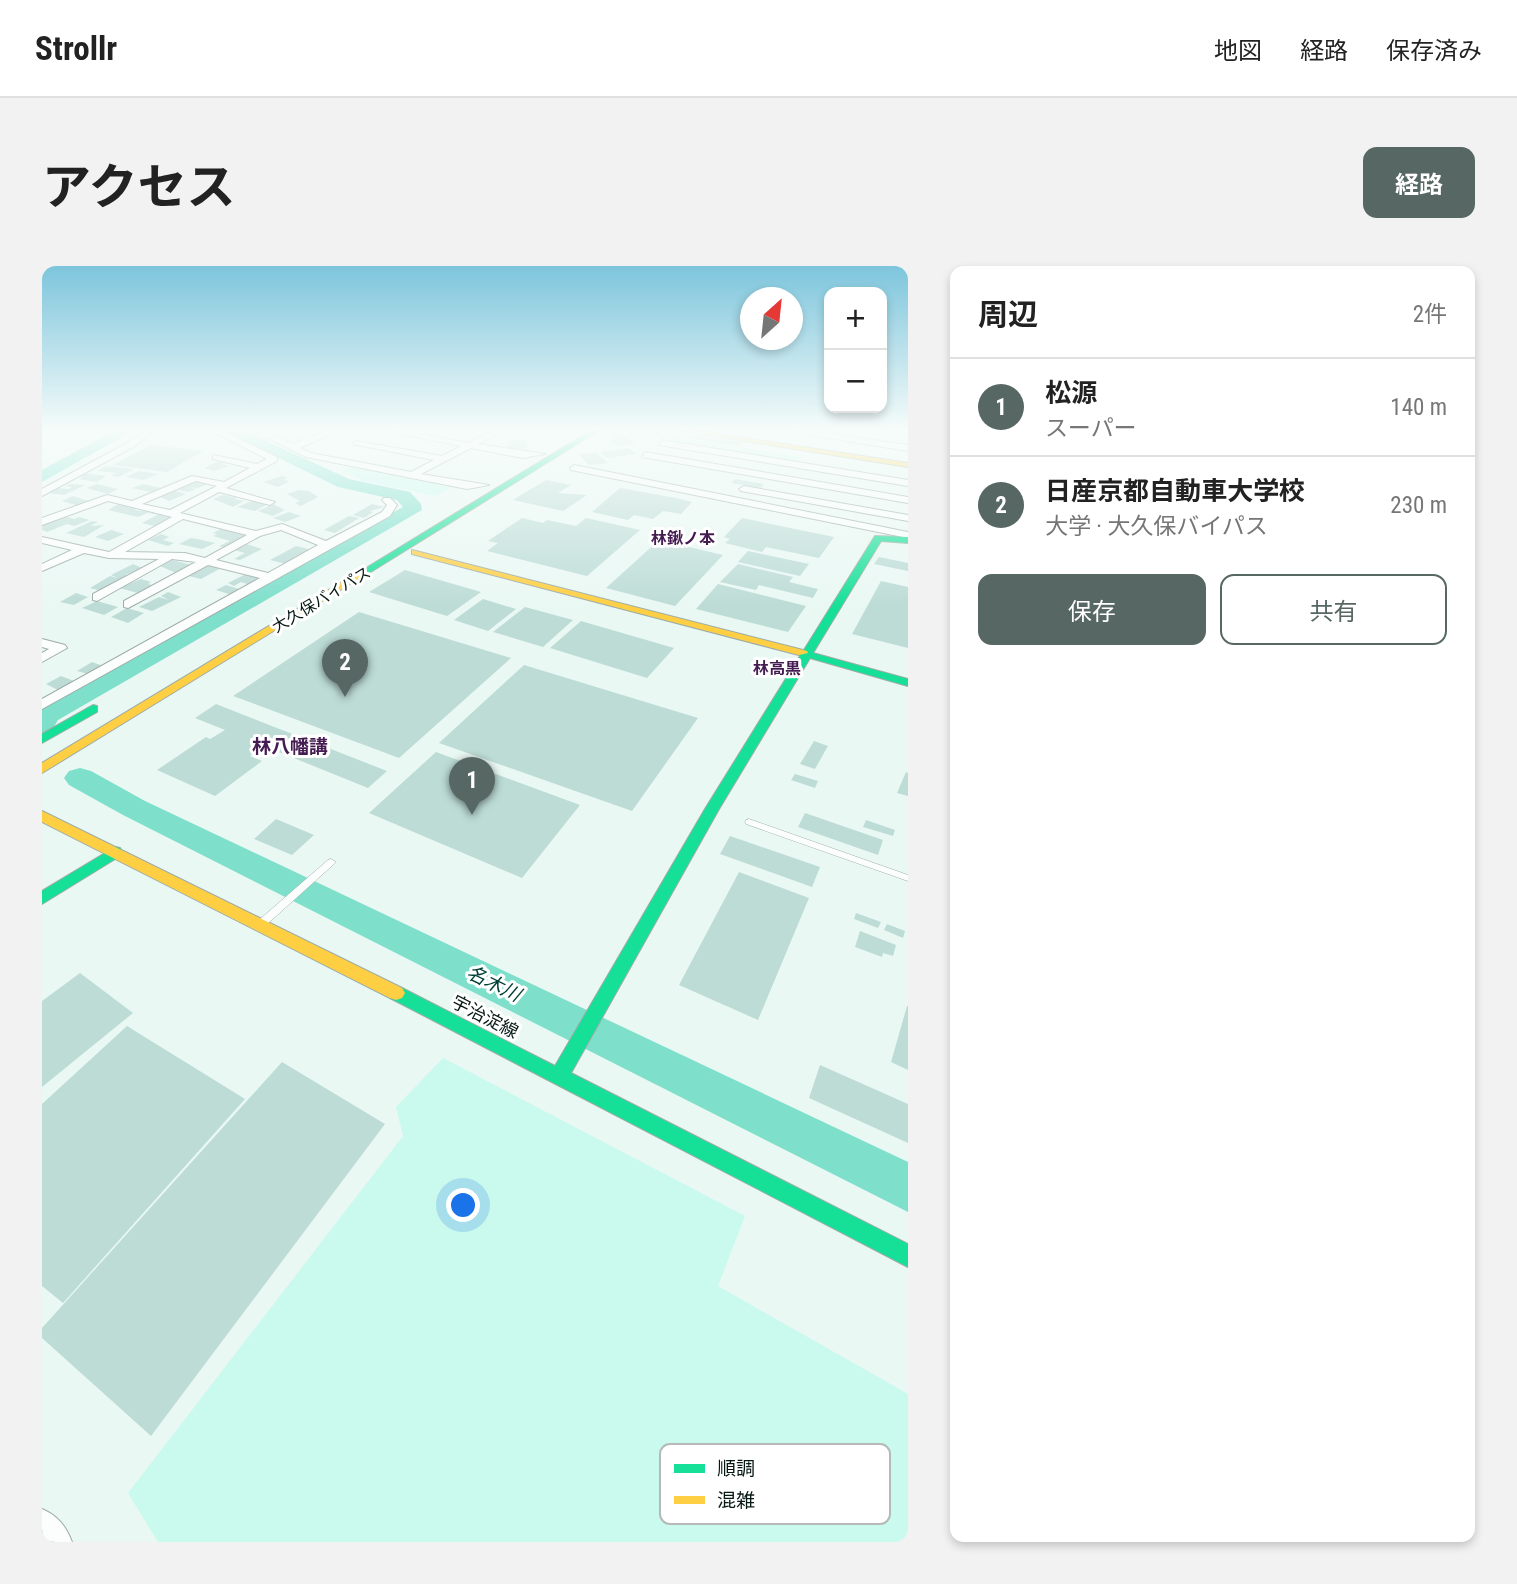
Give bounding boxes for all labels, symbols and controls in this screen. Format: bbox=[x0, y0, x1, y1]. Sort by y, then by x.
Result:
text: Strollr bbox=[35, 29, 117, 68]
text: 地図 bbox=[1214, 37, 1262, 65]
text: 経路 bbox=[1300, 37, 1348, 65]
text: 保存済み bbox=[1386, 37, 1482, 65]
button: 経路 bbox=[1363, 147, 1475, 218]
text: アクセス bbox=[42, 159, 236, 216]
north arrow bbox=[740, 287, 803, 350]
map controls bbox=[824, 287, 887, 413]
button: + bbox=[824, 287, 887, 350]
text: 周辺 bbox=[978, 297, 1038, 332]
text: 2件 bbox=[1413, 301, 1447, 328]
button: − bbox=[824, 350, 887, 413]
text: 松源 bbox=[1045, 378, 1097, 408]
text: 1 bbox=[995, 394, 1007, 421]
text: 140 m bbox=[1390, 394, 1447, 421]
text: スーパー bbox=[1045, 415, 1137, 442]
text: 日産京都自動車大学校 bbox=[1045, 476, 1305, 506]
text: 2 bbox=[995, 492, 1007, 519]
text: 230 m bbox=[1390, 492, 1447, 519]
text: 大学 · 大久保バイパス bbox=[1045, 513, 1268, 540]
district label: 林鍬ノ本 bbox=[651, 529, 715, 548]
street label: 大久保バイパス bbox=[268, 563, 374, 636]
button: 保存 bbox=[978, 574, 1206, 645]
button: 共有 bbox=[1220, 574, 1447, 645]
pin: 2 bbox=[322, 639, 368, 697]
district label: 林高黒 bbox=[753, 659, 801, 678]
district label: 林八幡講 bbox=[252, 735, 328, 758]
pin: 1 bbox=[449, 757, 495, 815]
water label: 名木川 bbox=[463, 961, 526, 1007]
street label: 宇治淀線 bbox=[448, 991, 522, 1042]
your location bbox=[446, 1188, 480, 1222]
legend bbox=[660, 1444, 890, 1524]
text: 順調 bbox=[717, 1457, 755, 1480]
text: 混雑 bbox=[717, 1489, 755, 1512]

